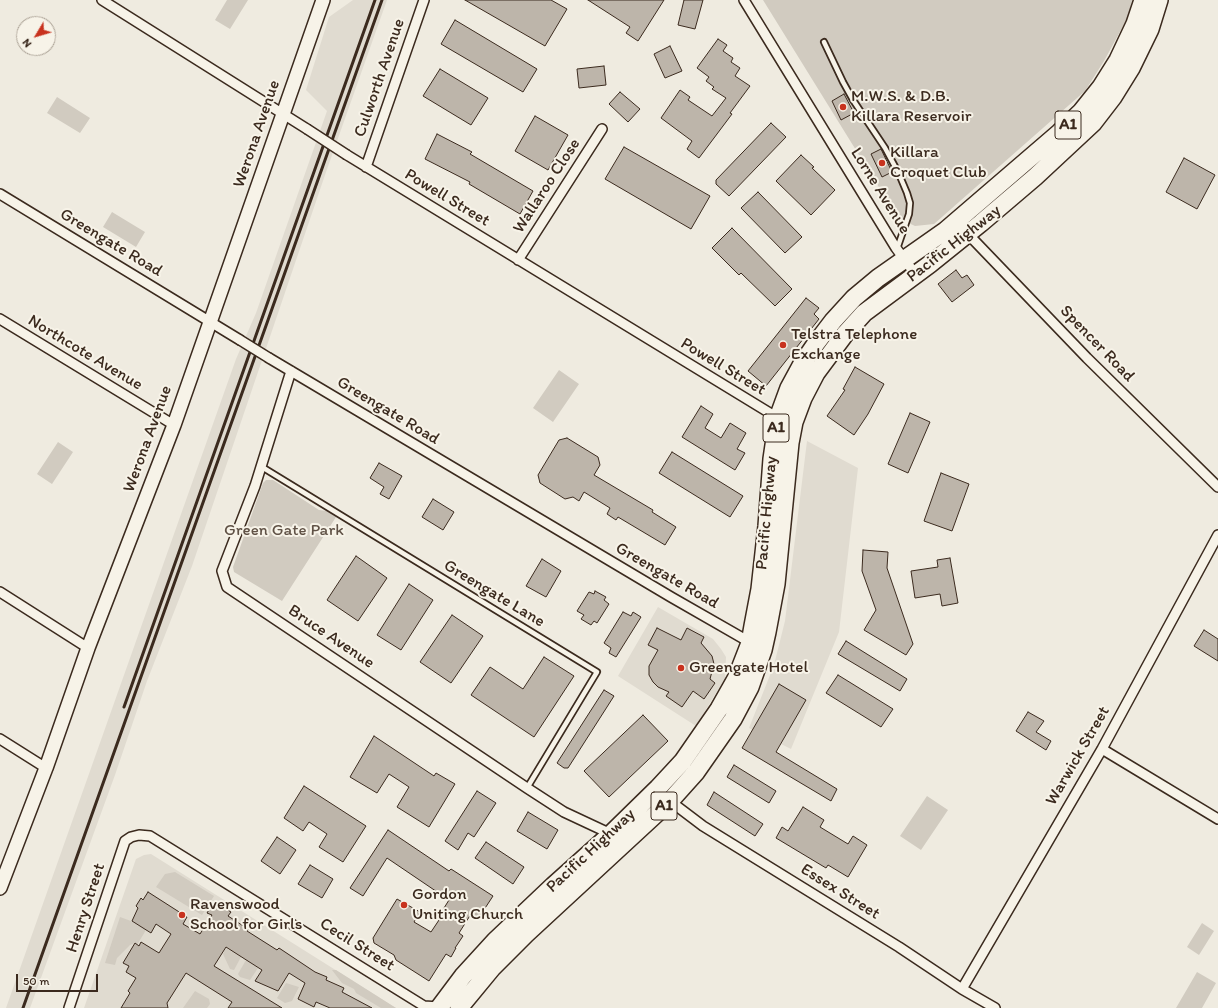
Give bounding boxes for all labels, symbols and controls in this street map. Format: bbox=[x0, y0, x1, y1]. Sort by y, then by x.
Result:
north arrow bbox=[16, 16, 56, 56]
street label: Culworth Avenue bbox=[350, 16, 410, 140]
text: N bbox=[20, 36, 34, 50]
street label: Werona Avenue bbox=[229, 78, 285, 190]
place label: M.W.S. & D.B. Killara Reservoir bbox=[851, 87, 972, 127]
marker: M.W.S. & D.B. Killara Reservoir bbox=[838, 102, 848, 112]
road number: A1 bbox=[1055, 111, 1081, 139]
street label: Wallaroo Close bbox=[509, 135, 585, 237]
place label: Killara Croquet Club bbox=[890, 143, 987, 183]
street label: Lorne Avenue bbox=[845, 144, 915, 238]
marker: Killara Croquet Club bbox=[877, 158, 887, 168]
street label: Powell Street bbox=[401, 165, 493, 231]
street label: Pacific Highway bbox=[903, 201, 1005, 287]
street label: Greengate Road bbox=[56, 204, 166, 282]
street label: Spencer Road bbox=[1055, 301, 1139, 387]
street label: Northcote Avenue bbox=[24, 311, 146, 395]
place label: Telstra Telephone Exchange bbox=[791, 325, 917, 365]
street label: Powell Street bbox=[677, 334, 769, 400]
marker: Telstra Telephone Exchange bbox=[778, 340, 788, 350]
street label: Greengate Road bbox=[333, 372, 443, 450]
street label: Werona Avenue bbox=[119, 383, 177, 495]
road number: A1 bbox=[763, 414, 789, 442]
street label: Pacific Highway bbox=[752, 455, 782, 571]
park label: Green Gate Park bbox=[224, 521, 344, 541]
street label: Greengate Road bbox=[612, 538, 722, 614]
street label: Greengate Lane bbox=[440, 556, 548, 632]
street label: Bruce Avenue bbox=[284, 601, 378, 673]
place label: Greengate Hotel bbox=[689, 658, 808, 678]
marker: Greengate Hotel bbox=[676, 663, 686, 673]
street label: Warwick Street bbox=[1041, 703, 1115, 809]
road number: A1 bbox=[651, 792, 677, 820]
street label: Pacific Highway bbox=[542, 805, 640, 897]
street label: Essex Street bbox=[797, 860, 883, 924]
street label: Henry Street bbox=[62, 861, 110, 955]
place label: Gordon Uniting Church bbox=[412, 885, 523, 925]
place label: Ravenswood School for Girls bbox=[190, 895, 302, 935]
marker: Gordon Uniting Church bbox=[399, 900, 409, 910]
marker: Ravenswood School for Girls bbox=[177, 910, 187, 920]
street label: Cecil Street bbox=[316, 914, 398, 976]
scale bar bbox=[18, 966, 100, 992]
text: 50 m bbox=[23, 974, 49, 988]

